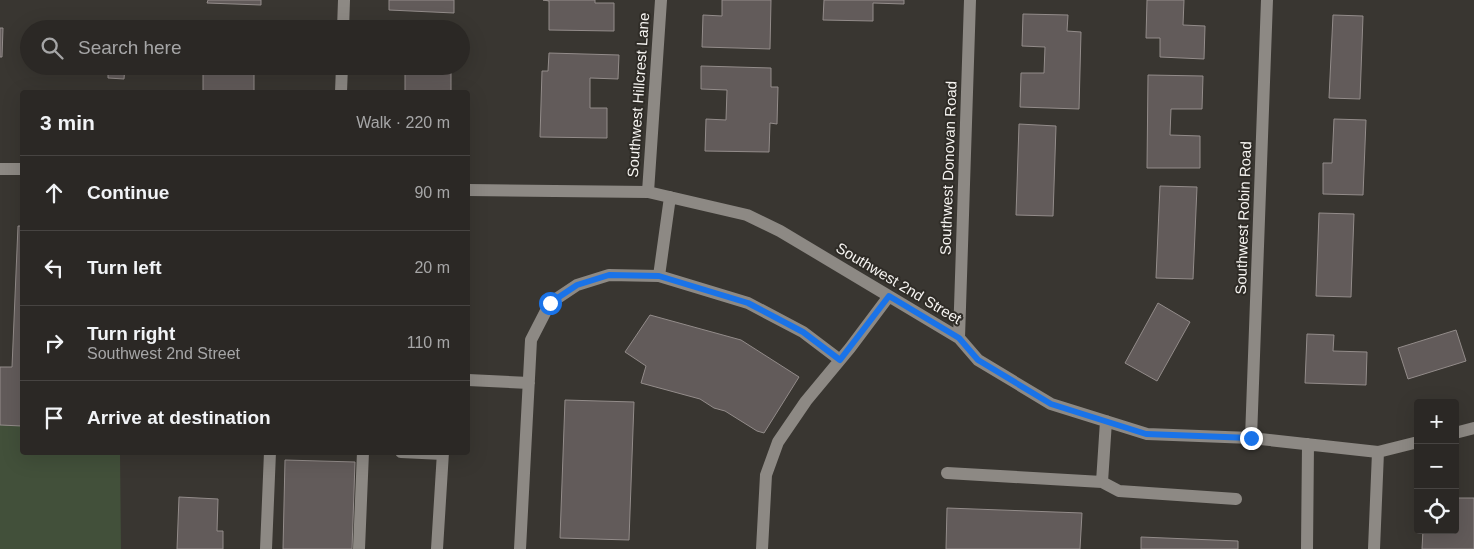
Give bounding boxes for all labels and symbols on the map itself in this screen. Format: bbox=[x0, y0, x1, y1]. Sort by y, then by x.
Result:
street label: Southwest Hillcrest Lane bbox=[624, 12, 652, 178]
street label: Southwest Donovan Road bbox=[936, 81, 960, 255]
street label: Southwest Robin Road bbox=[1232, 141, 1254, 295]
street label: Southwest 2nd Street bbox=[833, 239, 966, 328]
route start bbox=[539, 292, 562, 315]
route end bbox=[1240, 427, 1263, 450]

